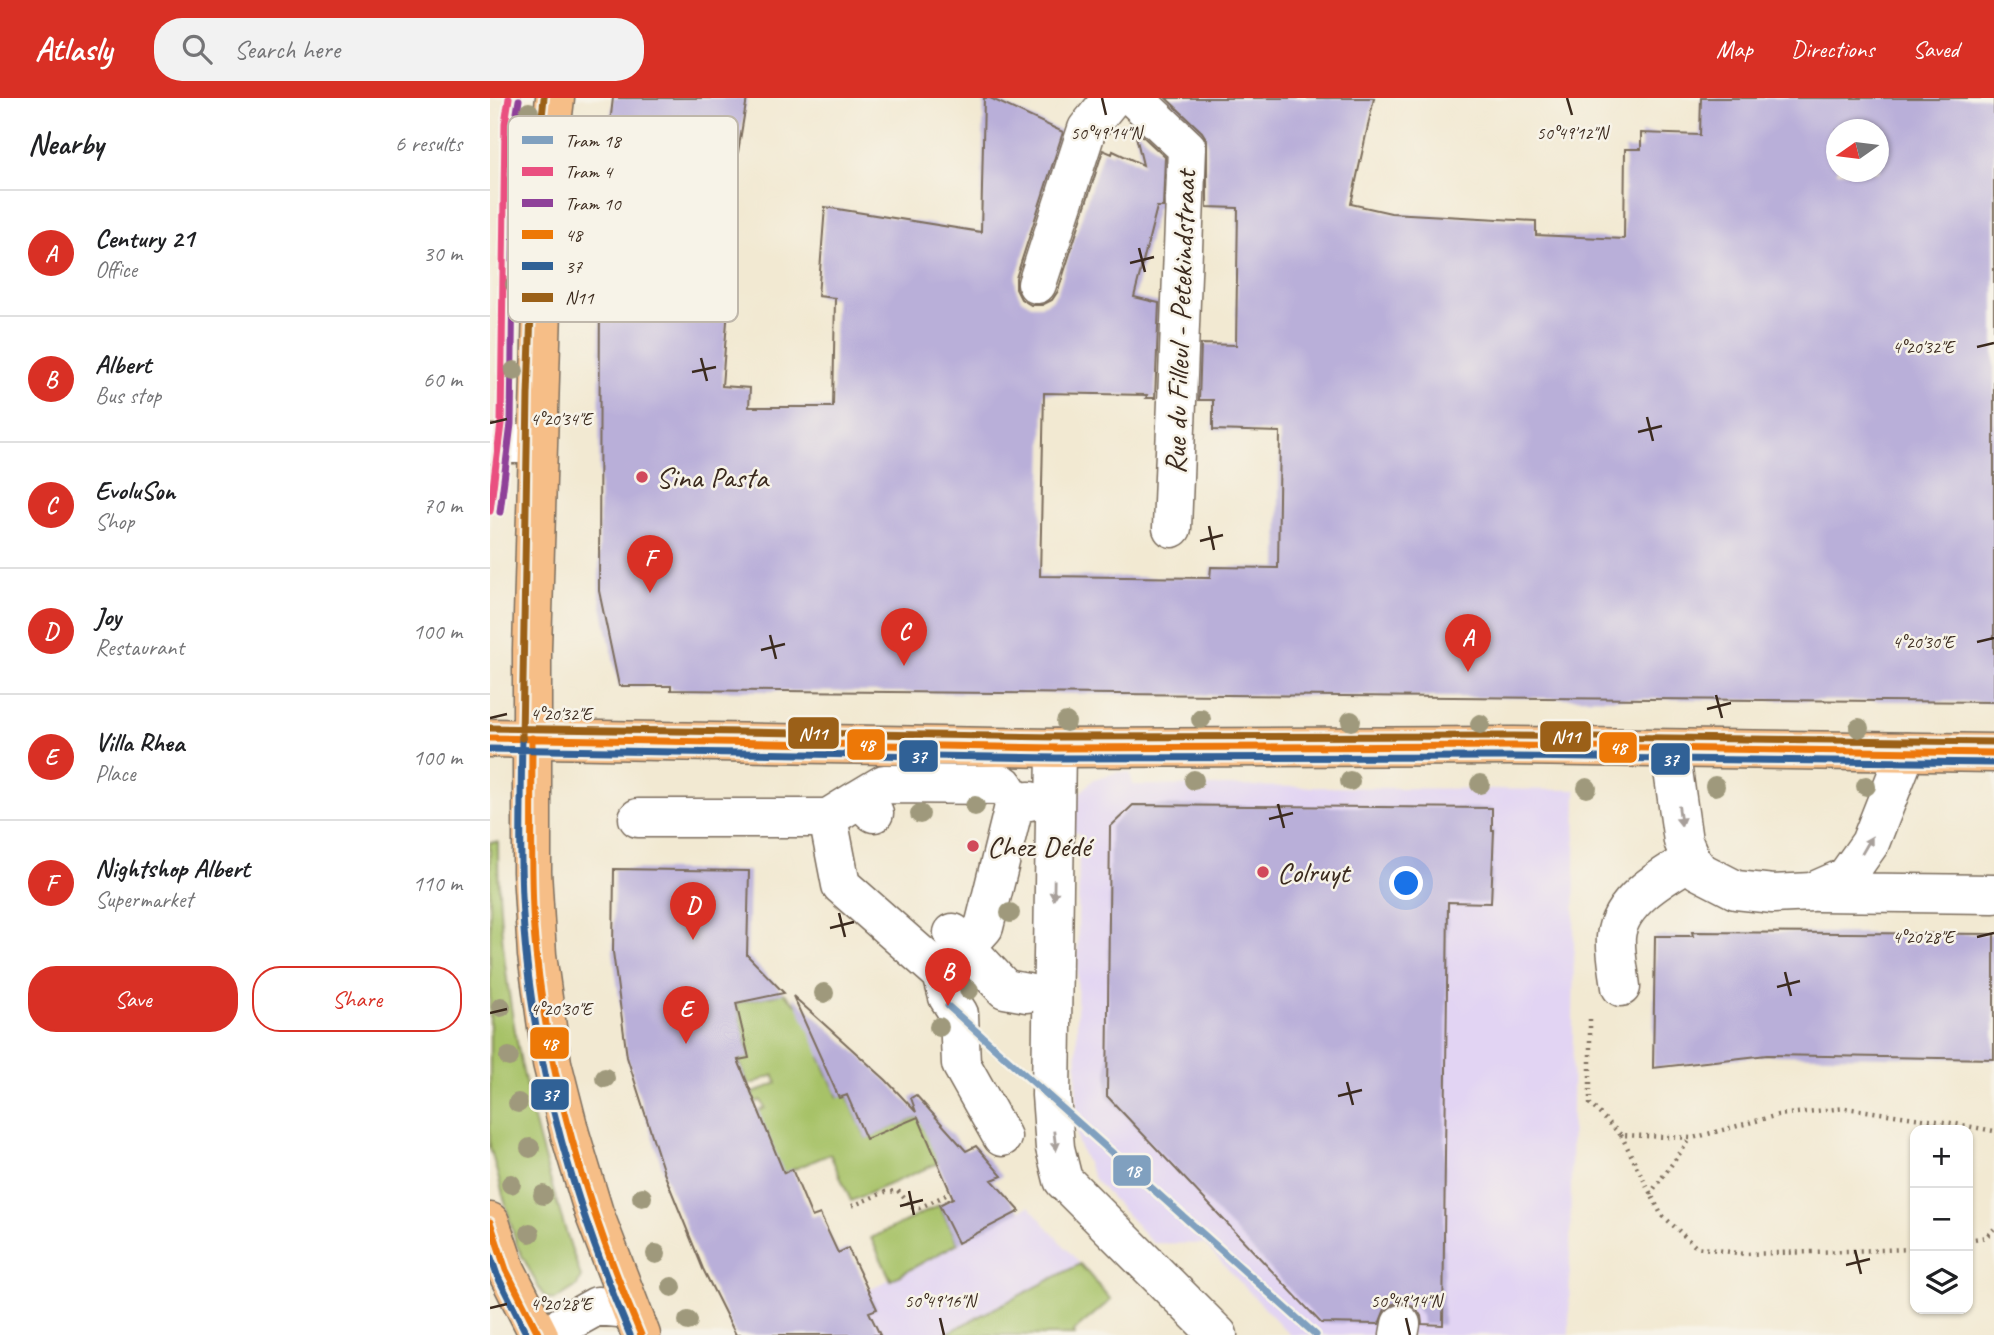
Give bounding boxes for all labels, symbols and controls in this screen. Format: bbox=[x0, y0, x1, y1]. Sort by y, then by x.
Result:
search box bbox=[154, 18, 644, 81]
text: Atlasly bbox=[35, 28, 112, 70]
icon: search bbox=[178, 30, 216, 68]
text: Search here bbox=[234, 33, 340, 66]
text: Map bbox=[1716, 34, 1753, 64]
text: Directions bbox=[1791, 34, 1874, 64]
text: Saved bbox=[1912, 34, 1959, 64]
legend bbox=[508, 116, 738, 322]
north arrow bbox=[1826, 119, 1889, 182]
text: 50°49'14"N bbox=[1071, 122, 1145, 144]
text: 50°49'12"N bbox=[1537, 122, 1611, 144]
text: Nearby bbox=[28, 125, 104, 163]
text: 6 results bbox=[395, 129, 462, 158]
text: Tram 18 bbox=[565, 129, 623, 153]
text: Tram 4 bbox=[565, 160, 614, 184]
street label: Rue du Filleul - Petekindstraat bbox=[1156, 166, 1204, 474]
text: Tram 10 bbox=[565, 192, 622, 216]
text: Century 21 bbox=[95, 222, 194, 255]
text: 48 bbox=[565, 223, 585, 247]
text: A bbox=[45, 239, 57, 268]
text: 30 m bbox=[423, 239, 462, 268]
text: Office bbox=[95, 255, 137, 284]
text: 37 bbox=[565, 255, 584, 279]
text: N11 bbox=[565, 286, 595, 310]
text: 4°20'32"E bbox=[1892, 336, 1956, 358]
text: Albert bbox=[95, 348, 151, 381]
text: B bbox=[45, 365, 57, 394]
text: 60 m bbox=[423, 365, 462, 394]
text: Bus stop bbox=[95, 381, 161, 410]
text: 4°20'34"E bbox=[530, 408, 594, 430]
place label: Sina Pasta bbox=[656, 458, 770, 496]
marker: Sina Pasta bbox=[634, 469, 650, 485]
text: EvoluSon bbox=[95, 474, 175, 507]
text: C bbox=[46, 491, 56, 520]
text: 70 m bbox=[423, 491, 462, 520]
text: Shop bbox=[95, 507, 134, 536]
pin: F bbox=[627, 535, 673, 593]
text: Joy bbox=[95, 600, 121, 633]
pin: C bbox=[881, 608, 927, 666]
pin: A bbox=[1445, 614, 1491, 672]
text: D bbox=[44, 617, 58, 646]
text: 100 m bbox=[413, 617, 462, 646]
text: 4°20'30"E bbox=[1892, 631, 1956, 653]
text: Restaurant bbox=[95, 633, 184, 662]
text: 4°20'32"E bbox=[530, 703, 594, 725]
line badge: N11 bbox=[787, 716, 840, 750]
line badge: N11 bbox=[1539, 720, 1592, 753]
text: N11 bbox=[799, 722, 830, 746]
text: N11 bbox=[1552, 725, 1583, 749]
text: Villa Rhea bbox=[95, 726, 184, 759]
line badge: 48 bbox=[846, 728, 886, 761]
line badge: 48 bbox=[1598, 731, 1638, 764]
text: 48 bbox=[857, 733, 877, 757]
text: 48 bbox=[1609, 736, 1629, 760]
line badge: 37 bbox=[898, 739, 939, 773]
line badge: 37 bbox=[1650, 742, 1691, 776]
text: E bbox=[45, 743, 57, 772]
text: 100 m bbox=[413, 743, 462, 772]
text: 37 bbox=[909, 745, 929, 769]
text: 37 bbox=[1661, 748, 1681, 772]
text: Place bbox=[95, 759, 135, 788]
one-way arrow bbox=[1674, 805, 1685, 827]
place label: Chez Dédé bbox=[987, 827, 1094, 865]
one-way arrow bbox=[1861, 836, 1873, 855]
marker: Chez Dédé bbox=[965, 838, 981, 854]
text: Nightshop Albert bbox=[95, 852, 250, 885]
place label: Colruyt bbox=[1277, 853, 1352, 891]
marker: Colruyt bbox=[1255, 864, 1271, 880]
your location bbox=[1389, 866, 1423, 900]
text: F bbox=[46, 869, 56, 898]
text: 110 m bbox=[413, 869, 462, 898]
one-way arrow bbox=[1048, 879, 1059, 901]
pin: D bbox=[670, 882, 716, 940]
text: Supermarket bbox=[95, 885, 193, 914]
text: 4°20'28"E bbox=[1892, 926, 1956, 948]
pin: B bbox=[925, 948, 971, 1006]
button: Save bbox=[28, 966, 238, 1032]
button: Share bbox=[252, 966, 462, 1032]
pin: E bbox=[663, 986, 709, 1044]
text: 4°20'30"E bbox=[530, 998, 594, 1020]
line badge: 48 bbox=[529, 1026, 570, 1060]
text: 48 bbox=[540, 1032, 560, 1056]
line badge: 37 bbox=[530, 1078, 570, 1111]
text: 37 bbox=[541, 1083, 561, 1107]
map controls bbox=[1910, 1125, 1973, 1314]
button: + bbox=[1910, 1125, 1973, 1188]
one-way arrow bbox=[1049, 1131, 1060, 1153]
line badge: 18 bbox=[1112, 1154, 1152, 1187]
text: 18 bbox=[1123, 1159, 1143, 1183]
button: − bbox=[1910, 1188, 1973, 1251]
button: layers bbox=[1910, 1251, 1973, 1314]
text: 50°49'16"N bbox=[905, 1290, 979, 1312]
text: 50°49'14"N bbox=[1371, 1290, 1445, 1312]
text: 4°20'28"E bbox=[530, 1293, 594, 1315]

